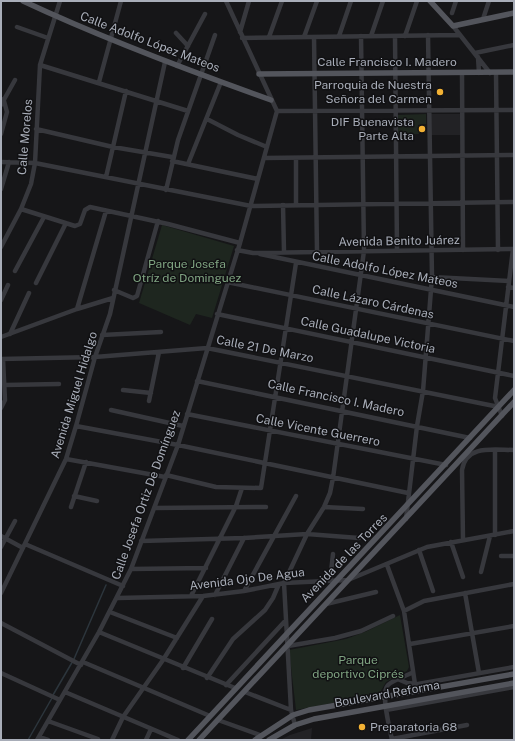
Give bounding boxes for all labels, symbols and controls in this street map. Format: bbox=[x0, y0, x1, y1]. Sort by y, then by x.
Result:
street label: Calle Adolfo López Mateos bbox=[78, 9, 222, 75]
street label: Calle Francisco I. Madero bbox=[317, 55, 457, 69]
place label: Parroquia de Nuestra Señora del Carmen bbox=[314, 78, 432, 106]
marker: Parroquia de Nuestra Señora del Carmen bbox=[435, 87, 445, 97]
street label: Calle Morelos bbox=[15, 98, 35, 176]
place label: DIF Buenavista Parte Alta bbox=[331, 115, 414, 143]
marker: DIF Buenavista Parte Alta bbox=[417, 124, 427, 134]
street label: Avenida Benito Juárez bbox=[338, 233, 460, 249]
street label: Calle Adolfo López Mateos bbox=[311, 249, 459, 291]
park label: Parque Josefa Otríz de Dominguez bbox=[133, 257, 241, 285]
street label: Calle Lázaro Cárdenas bbox=[311, 282, 435, 322]
street label: Calle Guadalupe Victoria bbox=[299, 314, 437, 356]
street label: Avenida Miguel Hidalgo bbox=[48, 330, 100, 460]
street label: Calle 21 De Marzo bbox=[215, 333, 315, 365]
street label: Calle Francisco I. Madero bbox=[266, 377, 406, 419]
street label: Calle Josefa Ortiz De Domínguez bbox=[109, 408, 183, 582]
street label: Calle Vicente Guerrero bbox=[255, 411, 381, 449]
street label: Avenida de las Torres bbox=[298, 511, 390, 605]
street label: Avenida Ojo De Agua bbox=[189, 565, 305, 593]
park label: Parque deportivo Ciprés bbox=[312, 653, 404, 681]
street label: Boulevard Reforma bbox=[333, 678, 441, 710]
place label: Preparatoria 68 bbox=[370, 720, 457, 734]
marker: Preparatoria 68 bbox=[357, 722, 367, 732]

